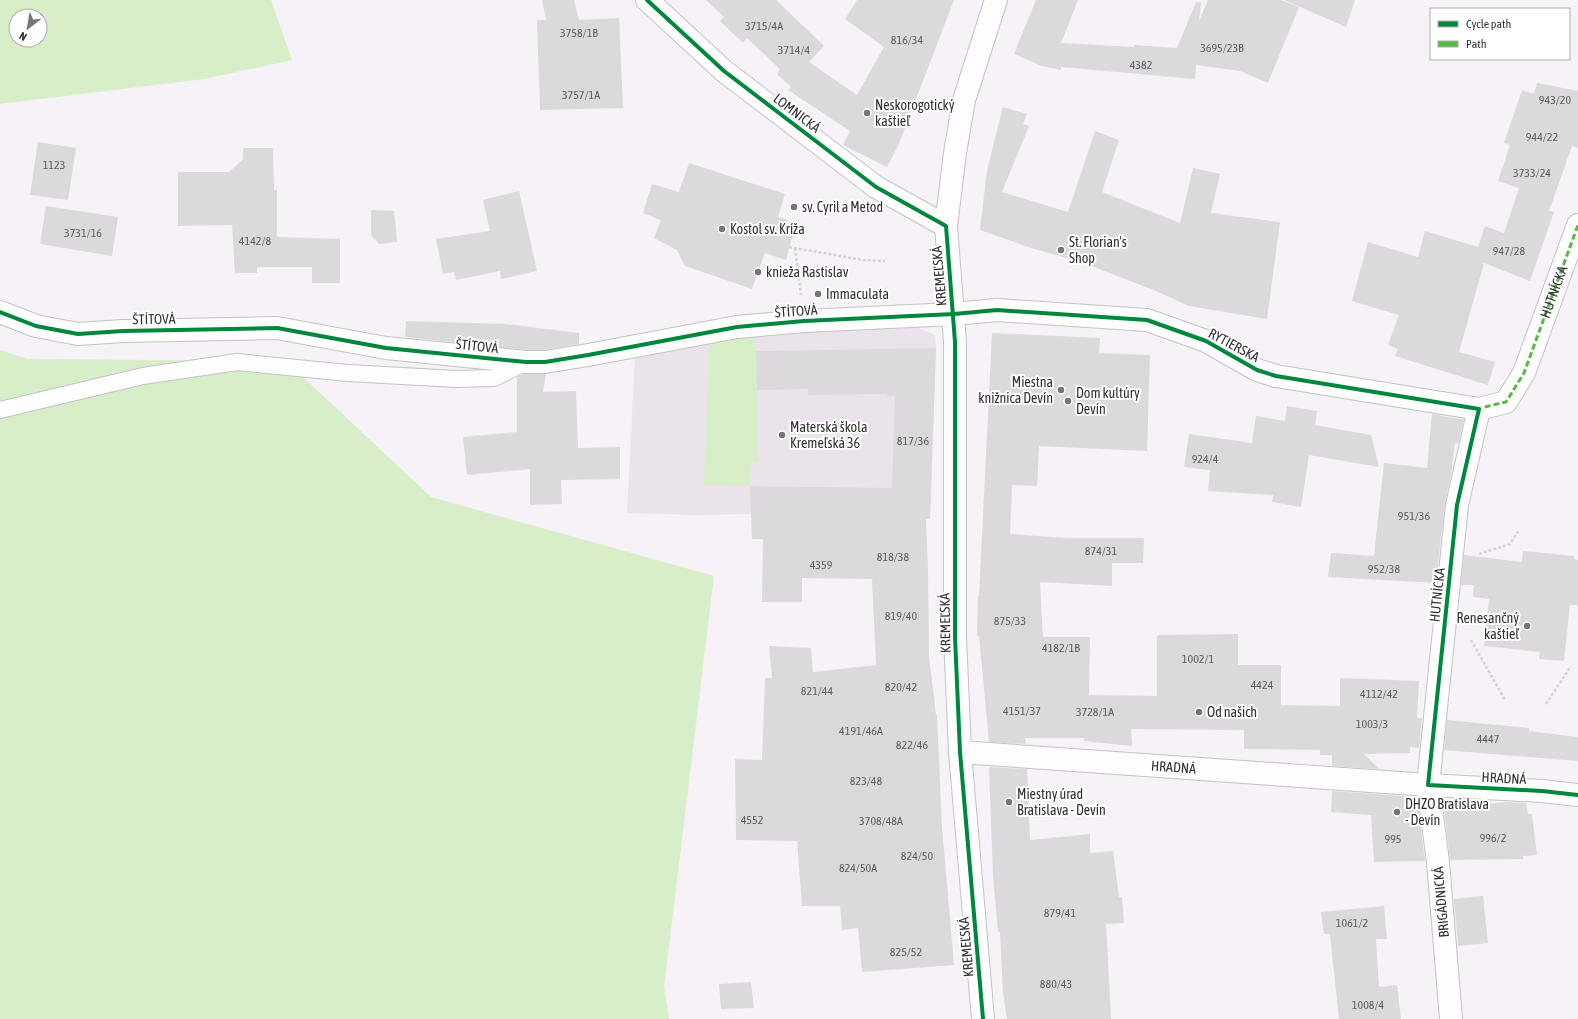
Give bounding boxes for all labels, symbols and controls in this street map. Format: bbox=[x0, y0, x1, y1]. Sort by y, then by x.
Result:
north arrow bbox=[8, 8, 48, 48]
legend bbox=[1430, 8, 1570, 60]
text: Cycle path bbox=[1466, 17, 1511, 31]
house number: 3715/4A bbox=[745, 19, 783, 33]
house number: 3758/1B bbox=[560, 26, 598, 40]
text: N bbox=[17, 30, 29, 43]
house number: 816/34 bbox=[891, 33, 923, 47]
text: Path bbox=[1466, 37, 1487, 51]
house number: 3695/23B bbox=[1200, 41, 1244, 55]
house number: 3714/4 bbox=[778, 43, 810, 57]
house number: 4382 bbox=[1130, 58, 1152, 72]
house number: 3757/1A bbox=[562, 88, 600, 102]
street label: LOMNICKÁ bbox=[770, 90, 824, 136]
house number: 943/20 bbox=[1539, 93, 1571, 107]
place label: Neskorogotický kaštieľ bbox=[875, 97, 955, 129]
marker: Neskorogotický kaštieľ bbox=[862, 108, 872, 118]
house number: 944/22 bbox=[1526, 130, 1558, 144]
house number: 1123 bbox=[43, 158, 65, 172]
house number: 3733/24 bbox=[1513, 166, 1551, 180]
place label: sv. Cyril a Metod bbox=[802, 199, 883, 215]
marker: sv. Cyril a Metod bbox=[789, 202, 799, 212]
place label: Kostol sv. Kríža bbox=[730, 221, 805, 237]
marker: Kostol sv. Kríža bbox=[717, 224, 727, 234]
house number: 3731/16 bbox=[64, 226, 102, 240]
house number: 4142/8 bbox=[239, 234, 271, 248]
place label: St. Florian's Shop bbox=[1069, 234, 1127, 266]
house number: 947/28 bbox=[1493, 244, 1525, 258]
street label: KREMEĽSKÁ bbox=[928, 245, 950, 307]
marker: St. Florian's Shop bbox=[1056, 245, 1066, 255]
street label: HUTNÍCKA bbox=[1537, 263, 1570, 320]
place label: knieža Rastislav bbox=[766, 264, 849, 280]
marker: knieža Rastislav bbox=[753, 267, 763, 277]
place label: Immaculata bbox=[826, 286, 889, 302]
marker: Immaculata bbox=[813, 289, 823, 299]
street label: ŠTÍTOVÁ bbox=[774, 302, 818, 320]
street label: ŠTÍTOVÁ bbox=[132, 311, 176, 327]
street label: RYTIERSKA bbox=[1206, 325, 1262, 365]
street label: ŠTÍTOVÁ bbox=[455, 336, 499, 356]
place label: Miestna knižnica Devín bbox=[978, 374, 1053, 406]
marker: Miestna knižnica Devín bbox=[1056, 385, 1066, 395]
place label: Dom kultúry Devín bbox=[1076, 385, 1140, 417]
marker: Dom kultúry Devín bbox=[1063, 396, 1073, 406]
place label: Materská škola Kremeľská 36 bbox=[790, 419, 867, 451]
marker: Materská škola Kremeľská 36 bbox=[777, 430, 787, 440]
house number: 817/36 bbox=[897, 434, 929, 448]
house number: 924/4 bbox=[1192, 452, 1219, 466]
house number: 951/36 bbox=[1398, 509, 1430, 523]
house number: 874/31 bbox=[1085, 544, 1117, 558]
house number: 818/38 bbox=[877, 550, 909, 564]
house number: 4359 bbox=[810, 558, 833, 572]
house number: 952/38 bbox=[1368, 562, 1400, 576]
street label: HUTNÍCKA bbox=[1426, 567, 1448, 623]
street label: KREMEĽSKÁ bbox=[936, 593, 954, 653]
house number: 819/40 bbox=[885, 609, 917, 623]
place label: Renesančný kaštieľ bbox=[1457, 610, 1520, 642]
house number: 875/33 bbox=[994, 614, 1026, 628]
marker: Renesančný kaštieľ bbox=[1522, 621, 1532, 631]
house number: 4182/1B bbox=[1042, 641, 1080, 655]
house number: 1002/1 bbox=[1182, 652, 1214, 666]
house number: 4424 bbox=[1251, 678, 1274, 692]
house number: 820/42 bbox=[885, 680, 917, 694]
house number: 821/44 bbox=[801, 684, 833, 698]
house number: 4112/42 bbox=[1360, 687, 1398, 701]
house number: 4151/37 bbox=[1003, 704, 1041, 718]
place label: Od našich bbox=[1207, 704, 1257, 720]
house number: 3728/1A bbox=[1076, 705, 1114, 719]
marker: Od našich bbox=[1194, 707, 1204, 717]
house number: 1003/3 bbox=[1356, 717, 1388, 731]
house number: 4191/46A bbox=[839, 724, 883, 738]
house number: 4447 bbox=[1477, 732, 1500, 746]
house number: 822/46 bbox=[896, 738, 928, 752]
street label: HRADNÁ bbox=[1150, 757, 1197, 777]
street label: HRADNÁ bbox=[1481, 769, 1527, 787]
house number: 823/48 bbox=[850, 774, 882, 788]
place label: Miestny úrad Bratislava - Devín bbox=[1017, 786, 1106, 818]
place label: DHZO Bratislava - Devín bbox=[1405, 796, 1489, 828]
marker: Miestny úrad Bratislava - Devín bbox=[1004, 797, 1014, 807]
marker: DHZO Bratislava - Devín bbox=[1392, 807, 1402, 817]
house number: 4552 bbox=[741, 813, 763, 827]
house number: 3708/48A bbox=[859, 814, 903, 828]
house number: 996/2 bbox=[1480, 831, 1506, 845]
house number: 995 bbox=[1385, 832, 1401, 846]
house number: 824/50 bbox=[901, 849, 933, 863]
house number: 824/50A bbox=[839, 861, 877, 875]
street label: BRIGÁDNICKÁ bbox=[1430, 866, 1452, 938]
house number: 879/41 bbox=[1044, 906, 1076, 920]
street label: KREMEĽSKÁ bbox=[955, 916, 977, 978]
house number: 1061/2 bbox=[1336, 916, 1368, 930]
house number: 825/52 bbox=[890, 945, 922, 959]
house number: 880/43 bbox=[1040, 977, 1072, 991]
house number: 1008/4 bbox=[1352, 998, 1384, 1012]

